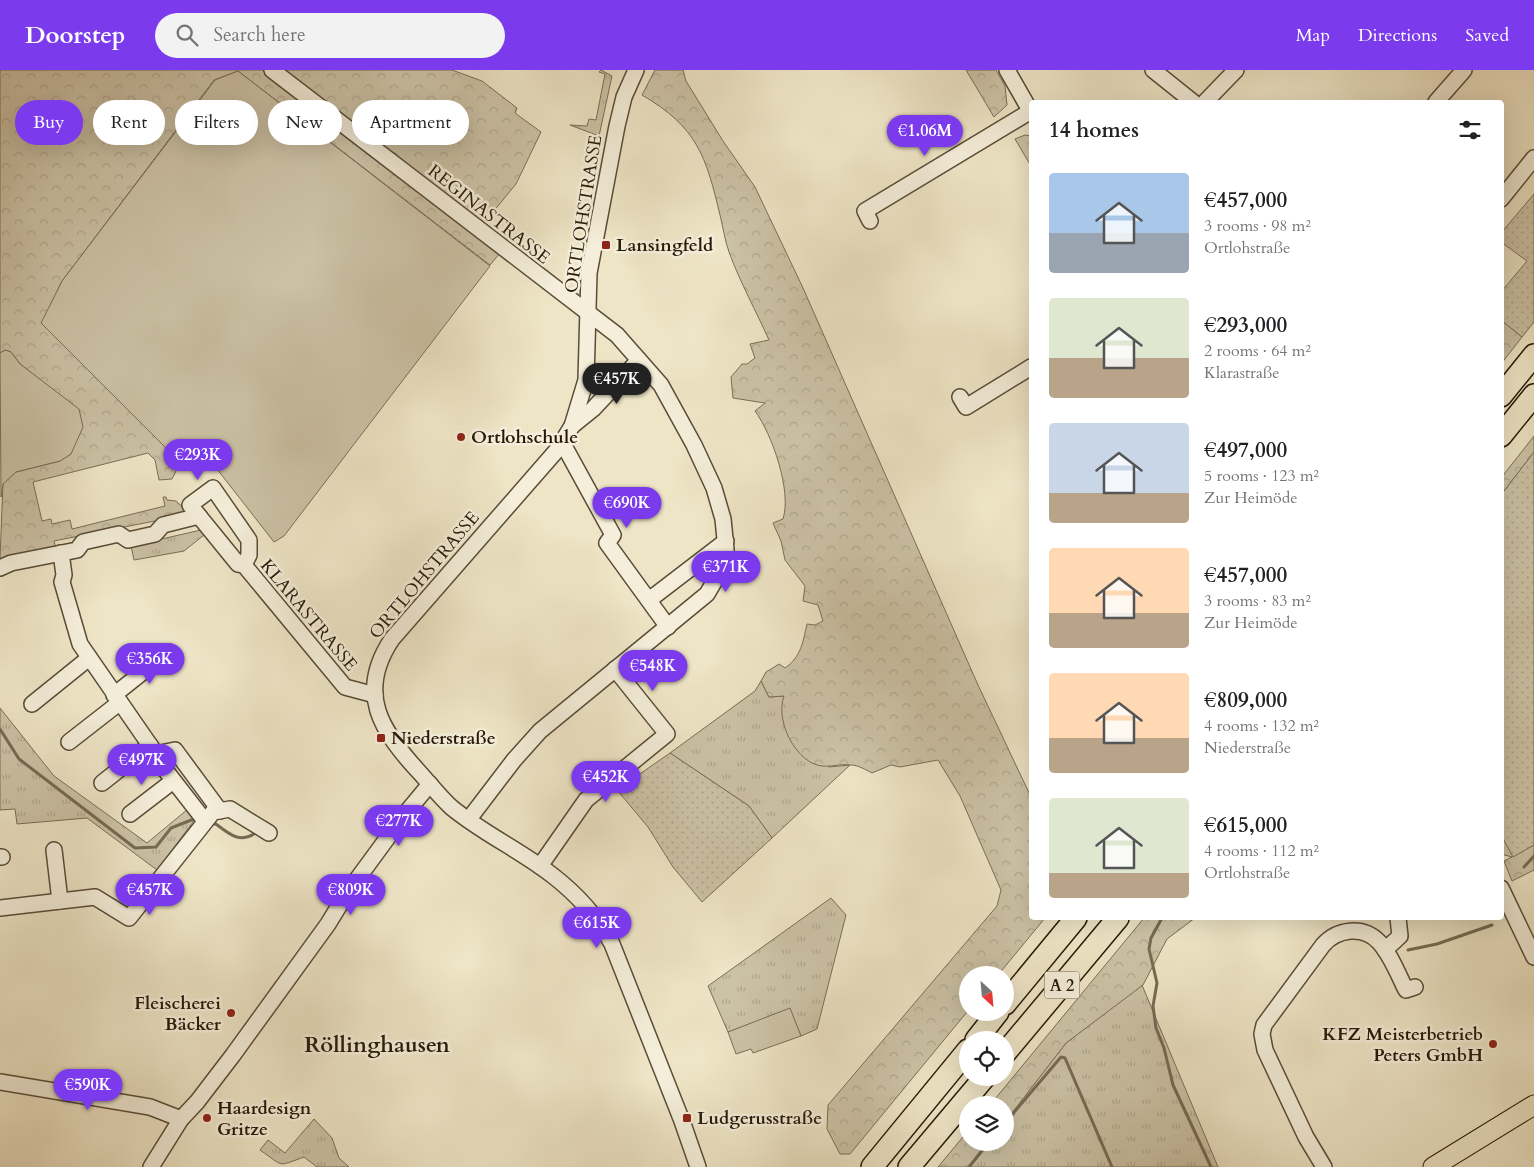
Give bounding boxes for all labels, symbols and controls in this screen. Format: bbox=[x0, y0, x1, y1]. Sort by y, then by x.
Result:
search box bbox=[155, 13, 505, 58]
text: Doorstep bbox=[25, 19, 125, 52]
icon: search bbox=[173, 21, 201, 49]
text: Search here bbox=[213, 22, 306, 48]
text: Map bbox=[1296, 23, 1330, 48]
text: Directions bbox=[1358, 23, 1437, 48]
text: Saved bbox=[1465, 23, 1509, 48]
chip: Buy bbox=[15, 100, 83, 145]
chip: Rent bbox=[93, 100, 165, 145]
chip: Filters bbox=[175, 100, 258, 145]
chip: New bbox=[268, 100, 342, 145]
chip: Apartment bbox=[352, 100, 469, 145]
pin: €1.06M bbox=[884, 114, 966, 157]
text: 14 homes bbox=[1049, 116, 1139, 145]
icon: filters bbox=[1456, 116, 1484, 144]
text: €1.06M bbox=[898, 120, 952, 142]
street label: ORTLOHSTRASSE bbox=[559, 133, 608, 295]
street label: REGINASTRASSE bbox=[422, 159, 555, 270]
text: €457,000 bbox=[1204, 186, 1287, 215]
icon: home bbox=[1089, 193, 1149, 253]
text: 3 rooms · 98 m² bbox=[1204, 215, 1311, 237]
place label: Lansingfeld bbox=[616, 233, 714, 258]
text: Ortlohstraße bbox=[1204, 237, 1290, 259]
marker: Lansingfeld bbox=[600, 239, 612, 251]
text: €293,000 bbox=[1204, 311, 1287, 340]
icon: home bbox=[1089, 318, 1149, 378]
text: 2 rooms · 64 m² bbox=[1204, 340, 1311, 362]
pin: €457K bbox=[582, 362, 652, 405]
text: Klarastraße bbox=[1204, 362, 1280, 384]
text: €457K bbox=[593, 368, 641, 390]
place label: Ortlohschule bbox=[471, 425, 578, 450]
marker: Ortlohschule bbox=[455, 431, 467, 443]
text: €497,000 bbox=[1204, 436, 1287, 465]
pin: €293K bbox=[163, 438, 233, 481]
icon: home bbox=[1089, 443, 1149, 503]
text: €293K bbox=[174, 444, 222, 466]
text: 5 rooms · 123 m² bbox=[1204, 465, 1319, 487]
pin: €690K bbox=[592, 486, 662, 529]
text: Zur Heimöde bbox=[1204, 487, 1297, 509]
text: €690K bbox=[603, 492, 651, 514]
street label: ORTLOHSTRASSE bbox=[364, 506, 485, 644]
pin: €371K bbox=[691, 550, 761, 593]
street label: KLARASTRASSE bbox=[254, 554, 363, 677]
text: €371K bbox=[702, 556, 750, 578]
text: €457,000 bbox=[1204, 561, 1287, 590]
icon: home bbox=[1089, 568, 1149, 628]
text: 3 rooms · 83 m² bbox=[1204, 590, 1311, 612]
text: Zur Heimöde bbox=[1204, 612, 1297, 634]
pin: €356K bbox=[115, 642, 185, 685]
text: €356K bbox=[126, 648, 174, 670]
pin: €548K bbox=[618, 650, 688, 692]
text: €548K bbox=[629, 655, 677, 677]
text: €809,000 bbox=[1204, 686, 1287, 715]
icon: home bbox=[1089, 693, 1149, 753]
text: 4 rooms · 132 m² bbox=[1204, 715, 1319, 737]
place label: Niederstraße bbox=[391, 726, 496, 751]
marker: Niederstraße bbox=[375, 732, 387, 744]
text: Niederstraße bbox=[1204, 737, 1291, 759]
pin: €497K bbox=[107, 744, 177, 786]
text: €497K bbox=[118, 749, 166, 771]
pin: €452K bbox=[571, 760, 641, 803]
text: €452K bbox=[582, 766, 630, 788]
pin: €277K bbox=[364, 804, 434, 847]
text: €277K bbox=[375, 810, 423, 832]
text: €615,000 bbox=[1204, 811, 1287, 840]
icon: home bbox=[1089, 818, 1149, 878]
text: 4 rooms · 112 m² bbox=[1204, 840, 1319, 862]
text: Ortlohstraße bbox=[1204, 862, 1290, 884]
pin: €457K bbox=[115, 874, 185, 916]
pin: €809K bbox=[316, 874, 386, 916]
text: €457K bbox=[126, 879, 174, 901]
text: €809K bbox=[327, 879, 375, 901]
pin: €615K bbox=[562, 906, 632, 949]
text: €615K bbox=[573, 912, 621, 934]
north arrow bbox=[959, 966, 1014, 1021]
map controls bbox=[959, 966, 1014, 1151]
road number: A 2 bbox=[1044, 972, 1080, 998]
place label: Fleischerei Bäcker bbox=[134, 991, 222, 1037]
marker: Fleischerei Bäcker bbox=[225, 1007, 237, 1019]
place label: KFZ Meisterbetrieb Peters GmbH bbox=[1322, 1022, 1483, 1068]
district label: Röllinghausen bbox=[304, 1030, 450, 1060]
button: locate bbox=[959, 1031, 1014, 1086]
marker: KFZ Meisterbetrieb Peters GmbH bbox=[1487, 1038, 1499, 1050]
pin: €590K bbox=[53, 1068, 123, 1111]
text: €590K bbox=[64, 1074, 112, 1096]
place label: Haardesign Gritze bbox=[217, 1096, 312, 1142]
button: layers bbox=[959, 1096, 1014, 1151]
place label: Ludgerusstraße bbox=[697, 1106, 822, 1131]
marker: Haardesign Gritze bbox=[201, 1112, 213, 1124]
marker: Ludgerusstraße bbox=[681, 1112, 693, 1124]

